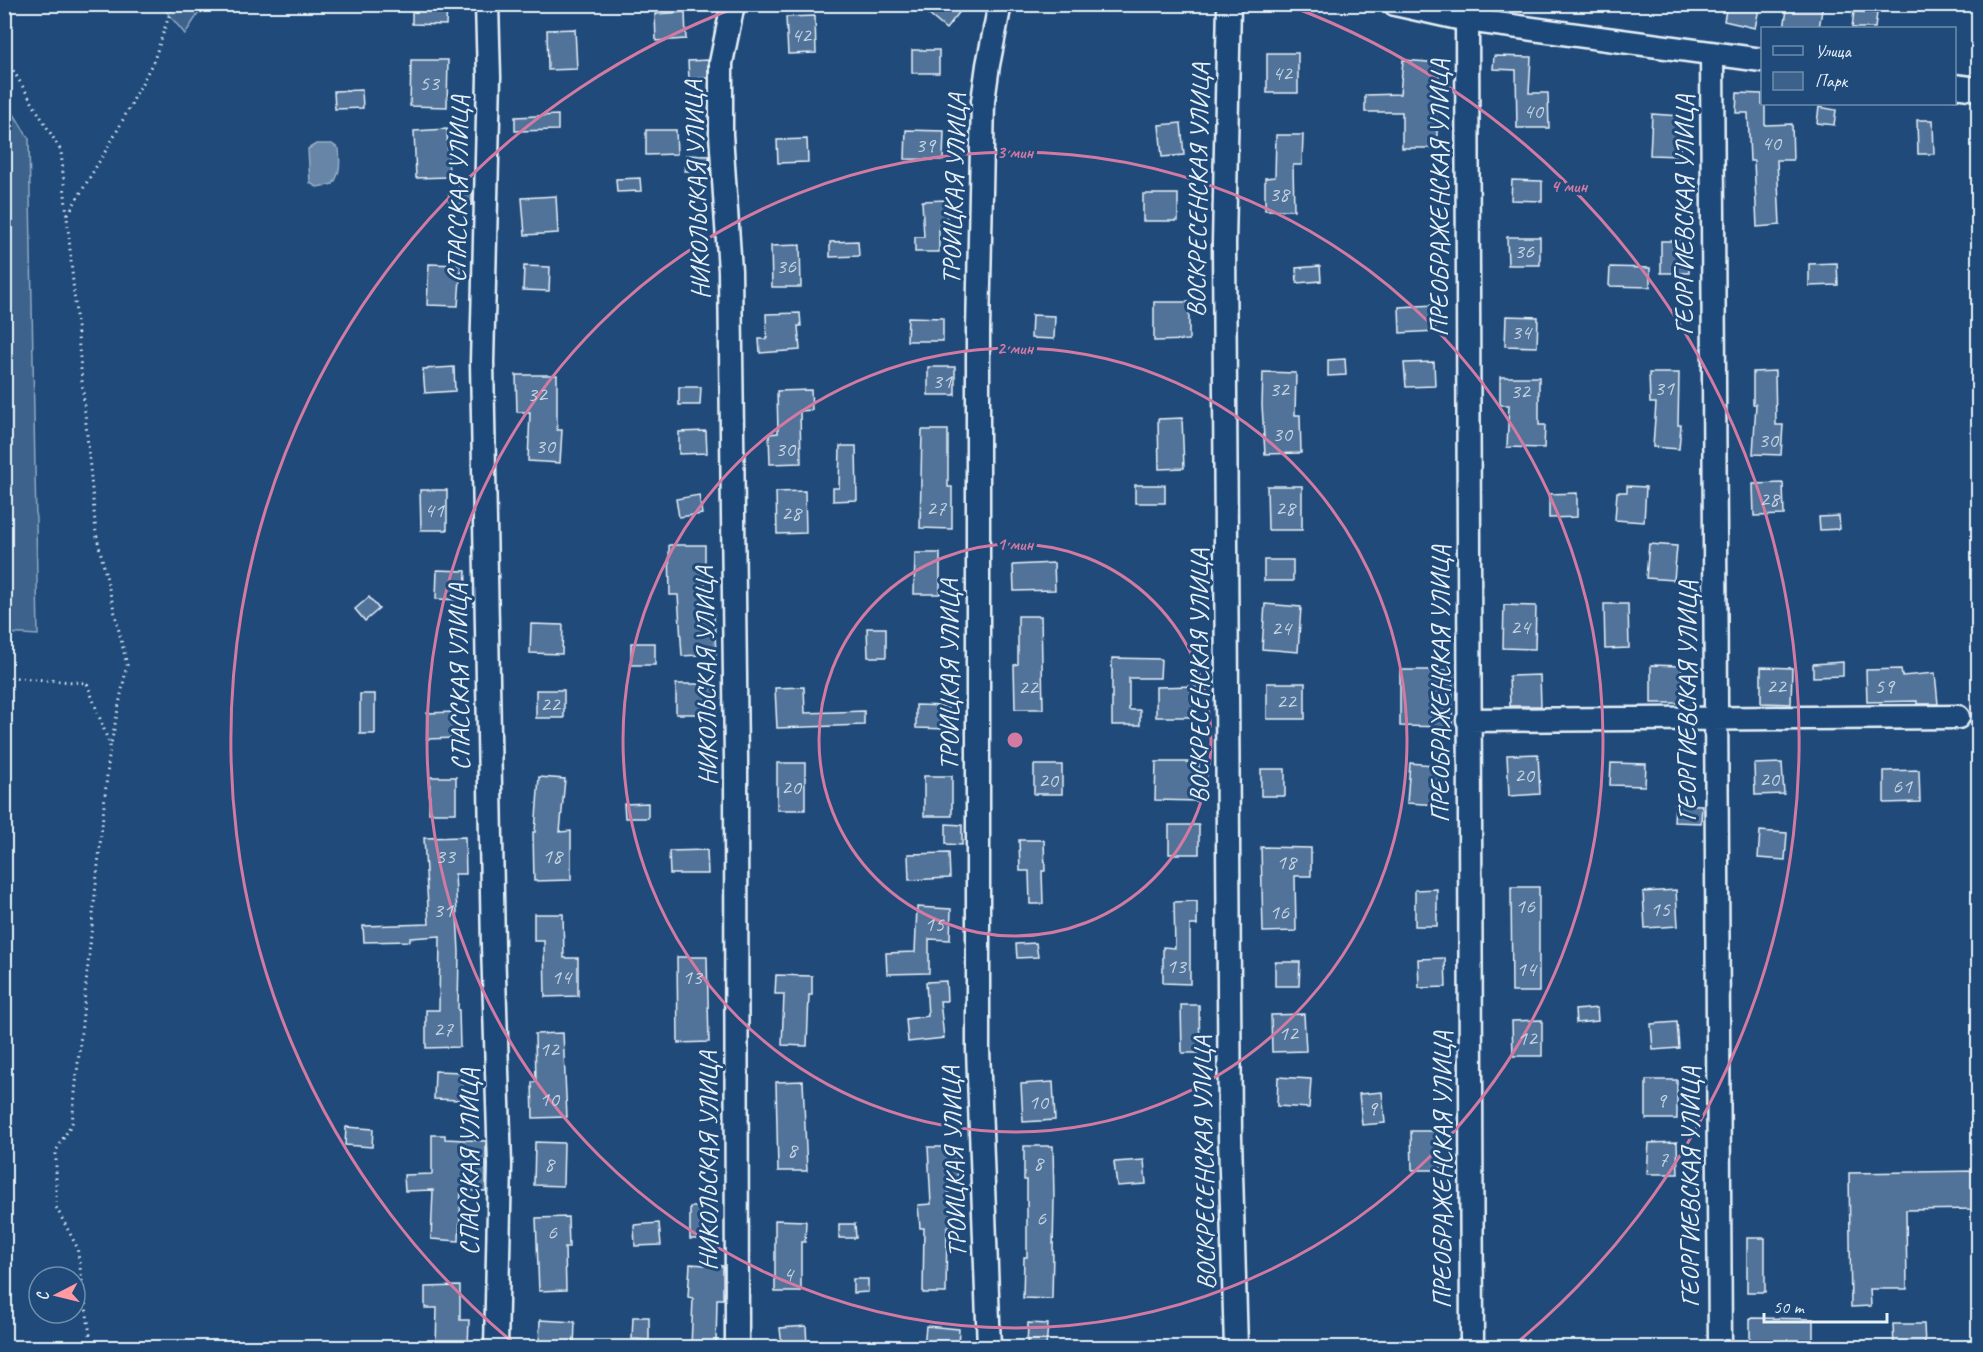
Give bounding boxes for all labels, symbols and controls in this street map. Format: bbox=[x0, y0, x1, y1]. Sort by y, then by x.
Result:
house number: 42 bbox=[791, 21, 813, 49]
legend bbox=[1761, 27, 1956, 105]
text: Улица bbox=[1815, 40, 1852, 62]
street label: ПРЕОБРАЖЕНСКАЯ УЛИЦА bbox=[1423, 58, 1456, 337]
house number: 42 bbox=[1272, 59, 1294, 87]
street label: ВОСКРЕСЕНСКАЯ УЛИЦА bbox=[1179, 62, 1217, 317]
house number: 53 bbox=[419, 69, 441, 97]
text: Парк bbox=[1815, 70, 1849, 92]
street label: НИКОЛЬСКАЯ УЛИЦА bbox=[677, 78, 717, 300]
street label: ТРОИЦКАЯ УЛИЦА bbox=[934, 91, 974, 285]
street label: СПАССКАЯ УЛИЦА bbox=[440, 94, 476, 283]
street label: ГЕОРГИЕВСКАЯ УЛИЦА bbox=[1668, 94, 1701, 335]
house number: 40 bbox=[1523, 97, 1545, 125]
house number: 40 bbox=[1761, 129, 1783, 157]
house number: 39 bbox=[915, 131, 937, 159]
text: 3 мин bbox=[997, 141, 1034, 163]
text: 4 мин bbox=[1551, 175, 1588, 197]
house number: 38 bbox=[1269, 180, 1291, 208]
house number: 36 bbox=[1514, 237, 1535, 265]
house number: 36 bbox=[776, 252, 797, 280]
house number: 34 bbox=[1511, 318, 1533, 346]
text: 2 мин bbox=[997, 337, 1034, 359]
house number: 31 bbox=[932, 367, 953, 395]
house number: 31 bbox=[1654, 374, 1675, 402]
house number: 32 bbox=[1269, 375, 1291, 403]
house number: 32 bbox=[1510, 377, 1532, 405]
house number: 32 bbox=[527, 380, 549, 408]
house number: 30 bbox=[1272, 420, 1294, 448]
house number: 30 bbox=[1758, 426, 1780, 454]
house number: 30 bbox=[535, 432, 557, 460]
house number: 30 bbox=[775, 435, 797, 463]
house number: 28 bbox=[1759, 485, 1781, 513]
house number: 27 bbox=[926, 494, 947, 522]
house number: 28 bbox=[1275, 494, 1297, 522]
house number: 41 bbox=[424, 496, 445, 524]
house number: 28 bbox=[781, 499, 803, 527]
text: 1 мин bbox=[997, 533, 1034, 555]
street label: ПРЕОБРАЖЕНСКАЯ УЛИЦА bbox=[1424, 544, 1457, 823]
street label: ВОСКРЕСЕНСКАЯ УЛИЦА bbox=[1183, 548, 1216, 803]
street label: НИКОЛЬСКАЯ УЛИЦА bbox=[688, 564, 724, 786]
street label: ТРОИЦКАЯ УЛИЦА bbox=[933, 578, 966, 771]
street label: ГЕОРГИЕВСКАЯ УЛИЦА bbox=[1671, 580, 1704, 821]
street label: СПАССКАЯ УЛИЦА bbox=[441, 582, 477, 771]
house number: 24 bbox=[1510, 613, 1532, 641]
house number: 24 bbox=[1271, 614, 1293, 642]
house number: 22 bbox=[1766, 672, 1788, 700]
house number: 59 bbox=[1874, 672, 1896, 700]
house number: 22 bbox=[1018, 673, 1040, 701]
house number: 22 bbox=[1276, 687, 1298, 715]
house number: 22 bbox=[540, 690, 562, 718]
centre of rings bbox=[1005, 730, 1025, 750]
house number: 20 bbox=[1514, 761, 1536, 789]
house number: 20 bbox=[1759, 765, 1781, 793]
house number: 20 bbox=[1038, 766, 1060, 794]
house number: 61 bbox=[1892, 772, 1913, 800]
house number: 20 bbox=[781, 773, 803, 801]
house number: 33 bbox=[435, 842, 457, 870]
house number: 18 bbox=[542, 842, 564, 870]
house number: 18 bbox=[1276, 848, 1298, 876]
house number: 16 bbox=[1515, 892, 1536, 920]
house number: 15 bbox=[1650, 895, 1671, 923]
house number: 31 bbox=[433, 896, 454, 924]
house number: 16 bbox=[1269, 898, 1290, 926]
house number: 15 bbox=[924, 910, 945, 938]
house number: 13 bbox=[1166, 952, 1188, 980]
house number: 14 bbox=[1516, 955, 1538, 983]
house number: 14 bbox=[551, 963, 573, 991]
house number: 13 bbox=[682, 963, 704, 991]
house number: 27 bbox=[433, 1015, 454, 1043]
house number: 12 bbox=[1278, 1019, 1300, 1047]
house number: 12 bbox=[1517, 1024, 1539, 1052]
street label: ПРЕОБРАЖЕНСКАЯ УЛИЦА bbox=[1426, 1030, 1459, 1309]
house number: 12 bbox=[539, 1035, 561, 1063]
street label: ВОСКРЕСЕНСКАЯ УЛИЦА bbox=[1185, 1035, 1223, 1290]
street label: НИКОЛЬСКАЯ УЛИЦА bbox=[692, 1050, 725, 1270]
street label: ТРОИЦКАЯ УЛИЦА bbox=[934, 1064, 974, 1258]
street label: ГЕОРГИЕВСКАЯ УЛИЦА bbox=[1674, 1066, 1707, 1307]
street label: СПАССКАЯ УЛИЦА bbox=[453, 1067, 486, 1256]
house number: 10 bbox=[539, 1085, 561, 1113]
house number: 9 bbox=[1656, 1086, 1668, 1114]
house number: 10 bbox=[1028, 1088, 1050, 1116]
house number: 9 bbox=[1367, 1094, 1379, 1122]
house number: 8 bbox=[787, 1136, 799, 1164]
house number: 7 bbox=[1658, 1145, 1669, 1173]
house number: 8 bbox=[1033, 1149, 1045, 1177]
house number: 8 bbox=[544, 1150, 556, 1178]
house number: 6 bbox=[1036, 1204, 1047, 1232]
house number: 6 bbox=[547, 1218, 558, 1246]
house number: 4 bbox=[783, 1260, 795, 1288]
north arrow bbox=[27, 1265, 87, 1325]
scale bar bbox=[1764, 1286, 1887, 1324]
text: С bbox=[32, 1289, 54, 1302]
text: 50 m bbox=[1773, 1296, 1806, 1318]

